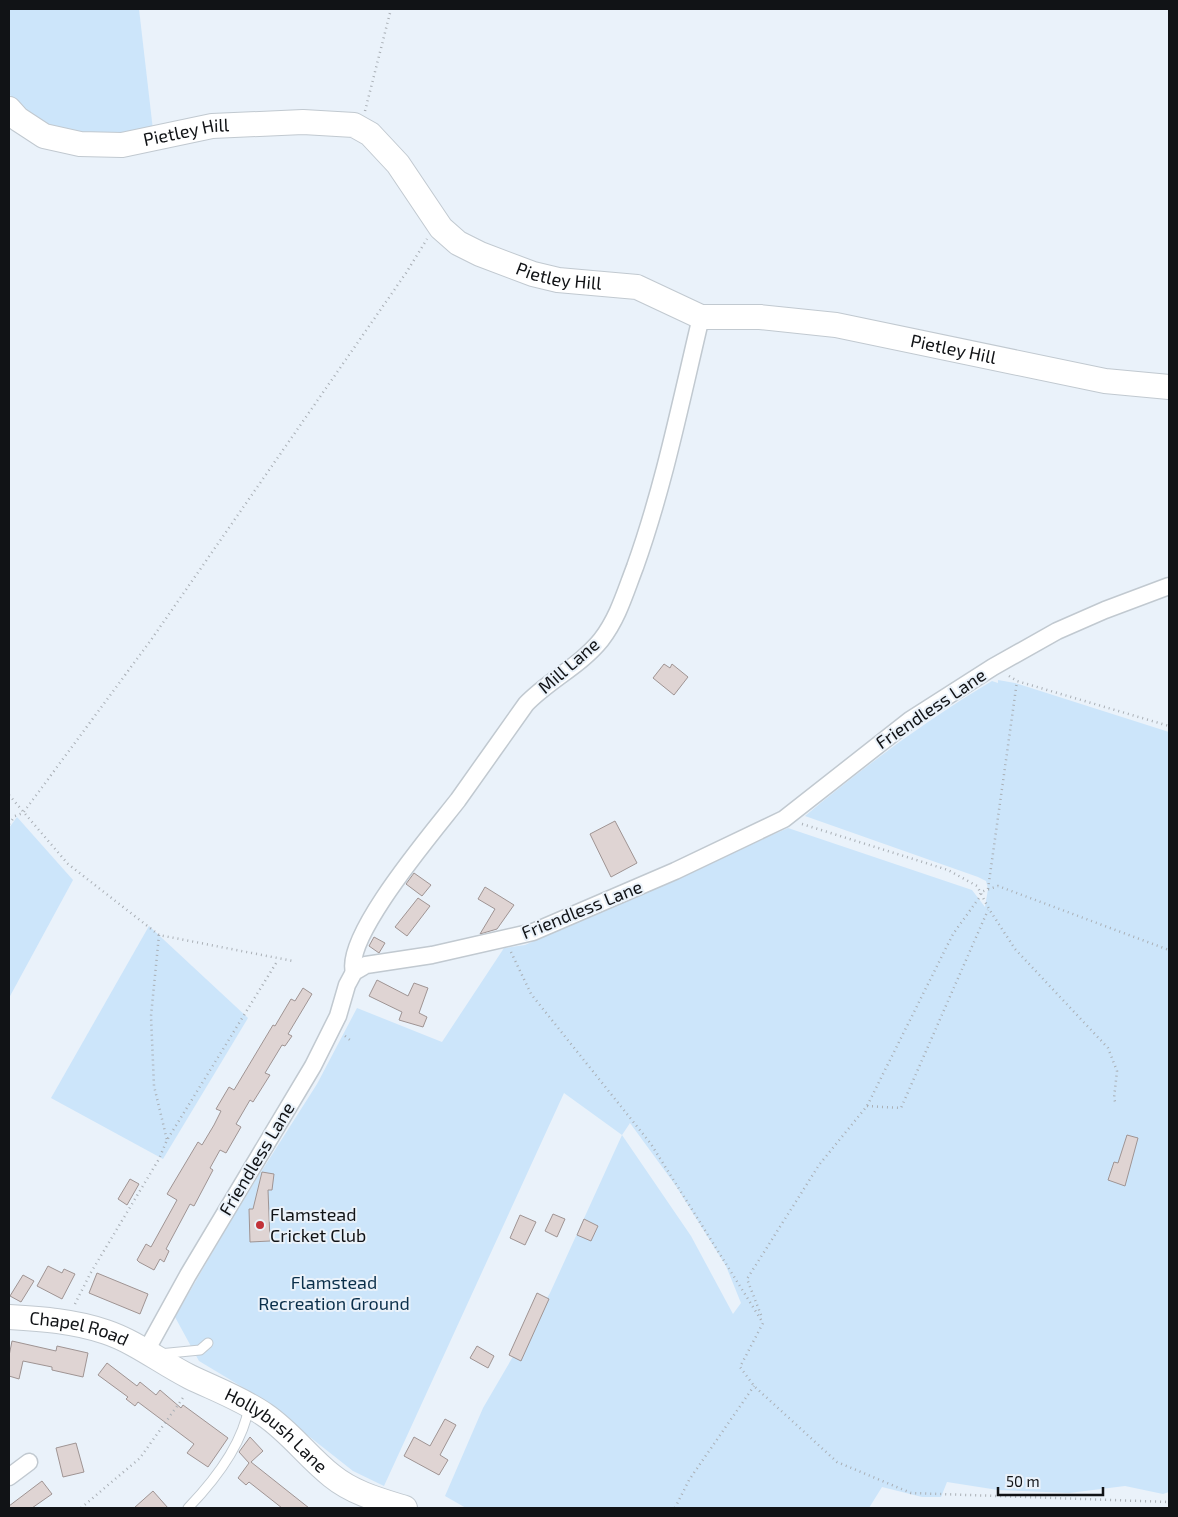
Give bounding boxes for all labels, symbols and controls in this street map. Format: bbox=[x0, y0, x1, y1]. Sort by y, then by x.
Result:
street label: Pietley Hill bbox=[141, 113, 230, 150]
street label: Pietley Hill bbox=[513, 257, 603, 294]
street label: Pietley Hill bbox=[909, 329, 999, 368]
street label: Mill Lane bbox=[533, 633, 603, 698]
street label: Friendless Lane bbox=[871, 663, 990, 753]
street label: Friendless Lane bbox=[518, 875, 645, 943]
street label: Friendless Lane bbox=[214, 1098, 299, 1219]
place label: Flamstead Cricket Club bbox=[270, 1203, 366, 1246]
marker: Flamstead Cricket Club bbox=[254, 1219, 266, 1231]
park label: Flamstead Recreation Ground bbox=[258, 1271, 410, 1314]
street label: Chapel Road bbox=[29, 1306, 132, 1350]
street label: Hollybush Lane bbox=[221, 1382, 332, 1477]
scale bar bbox=[998, 1464, 1103, 1496]
text: 50 m bbox=[1006, 1472, 1040, 1490]

